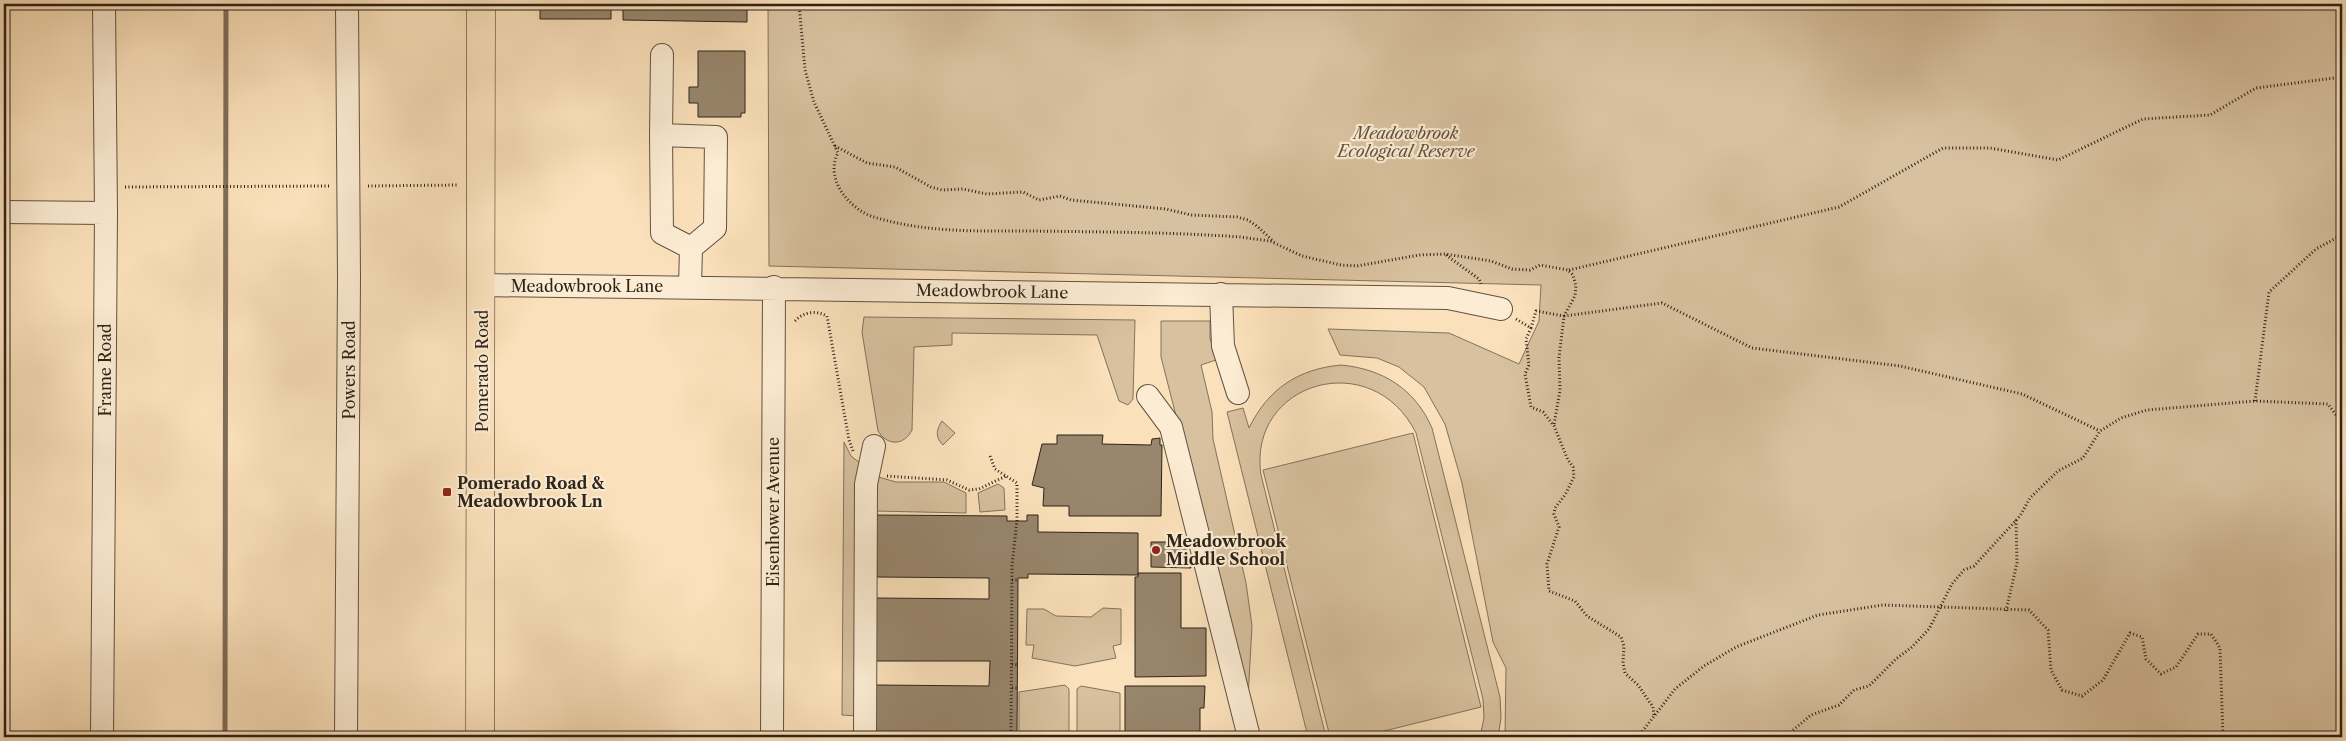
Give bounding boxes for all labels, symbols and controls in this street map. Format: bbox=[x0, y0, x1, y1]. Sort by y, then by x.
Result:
park label: Meadowbrook Ecological Reserve bbox=[1336, 123, 1476, 161]
street label: Meadowbrook Lane bbox=[511, 276, 663, 296]
street label: Meadowbrook Lane bbox=[916, 280, 1068, 302]
street label: Pomerado Road bbox=[472, 310, 492, 432]
street label: Powers Road bbox=[339, 320, 359, 419]
street label: Frame Road bbox=[95, 323, 115, 417]
street label: Eisenhower Avenue bbox=[763, 437, 783, 587]
place label: Pomerado Road & Meadowbrook Ln bbox=[457, 473, 605, 511]
marker: Pomerado Road & Meadowbrook Ln bbox=[441, 486, 453, 498]
place label: Meadowbrook Middle School bbox=[1166, 531, 1286, 569]
marker: Meadowbrook Middle School bbox=[1150, 544, 1162, 556]

